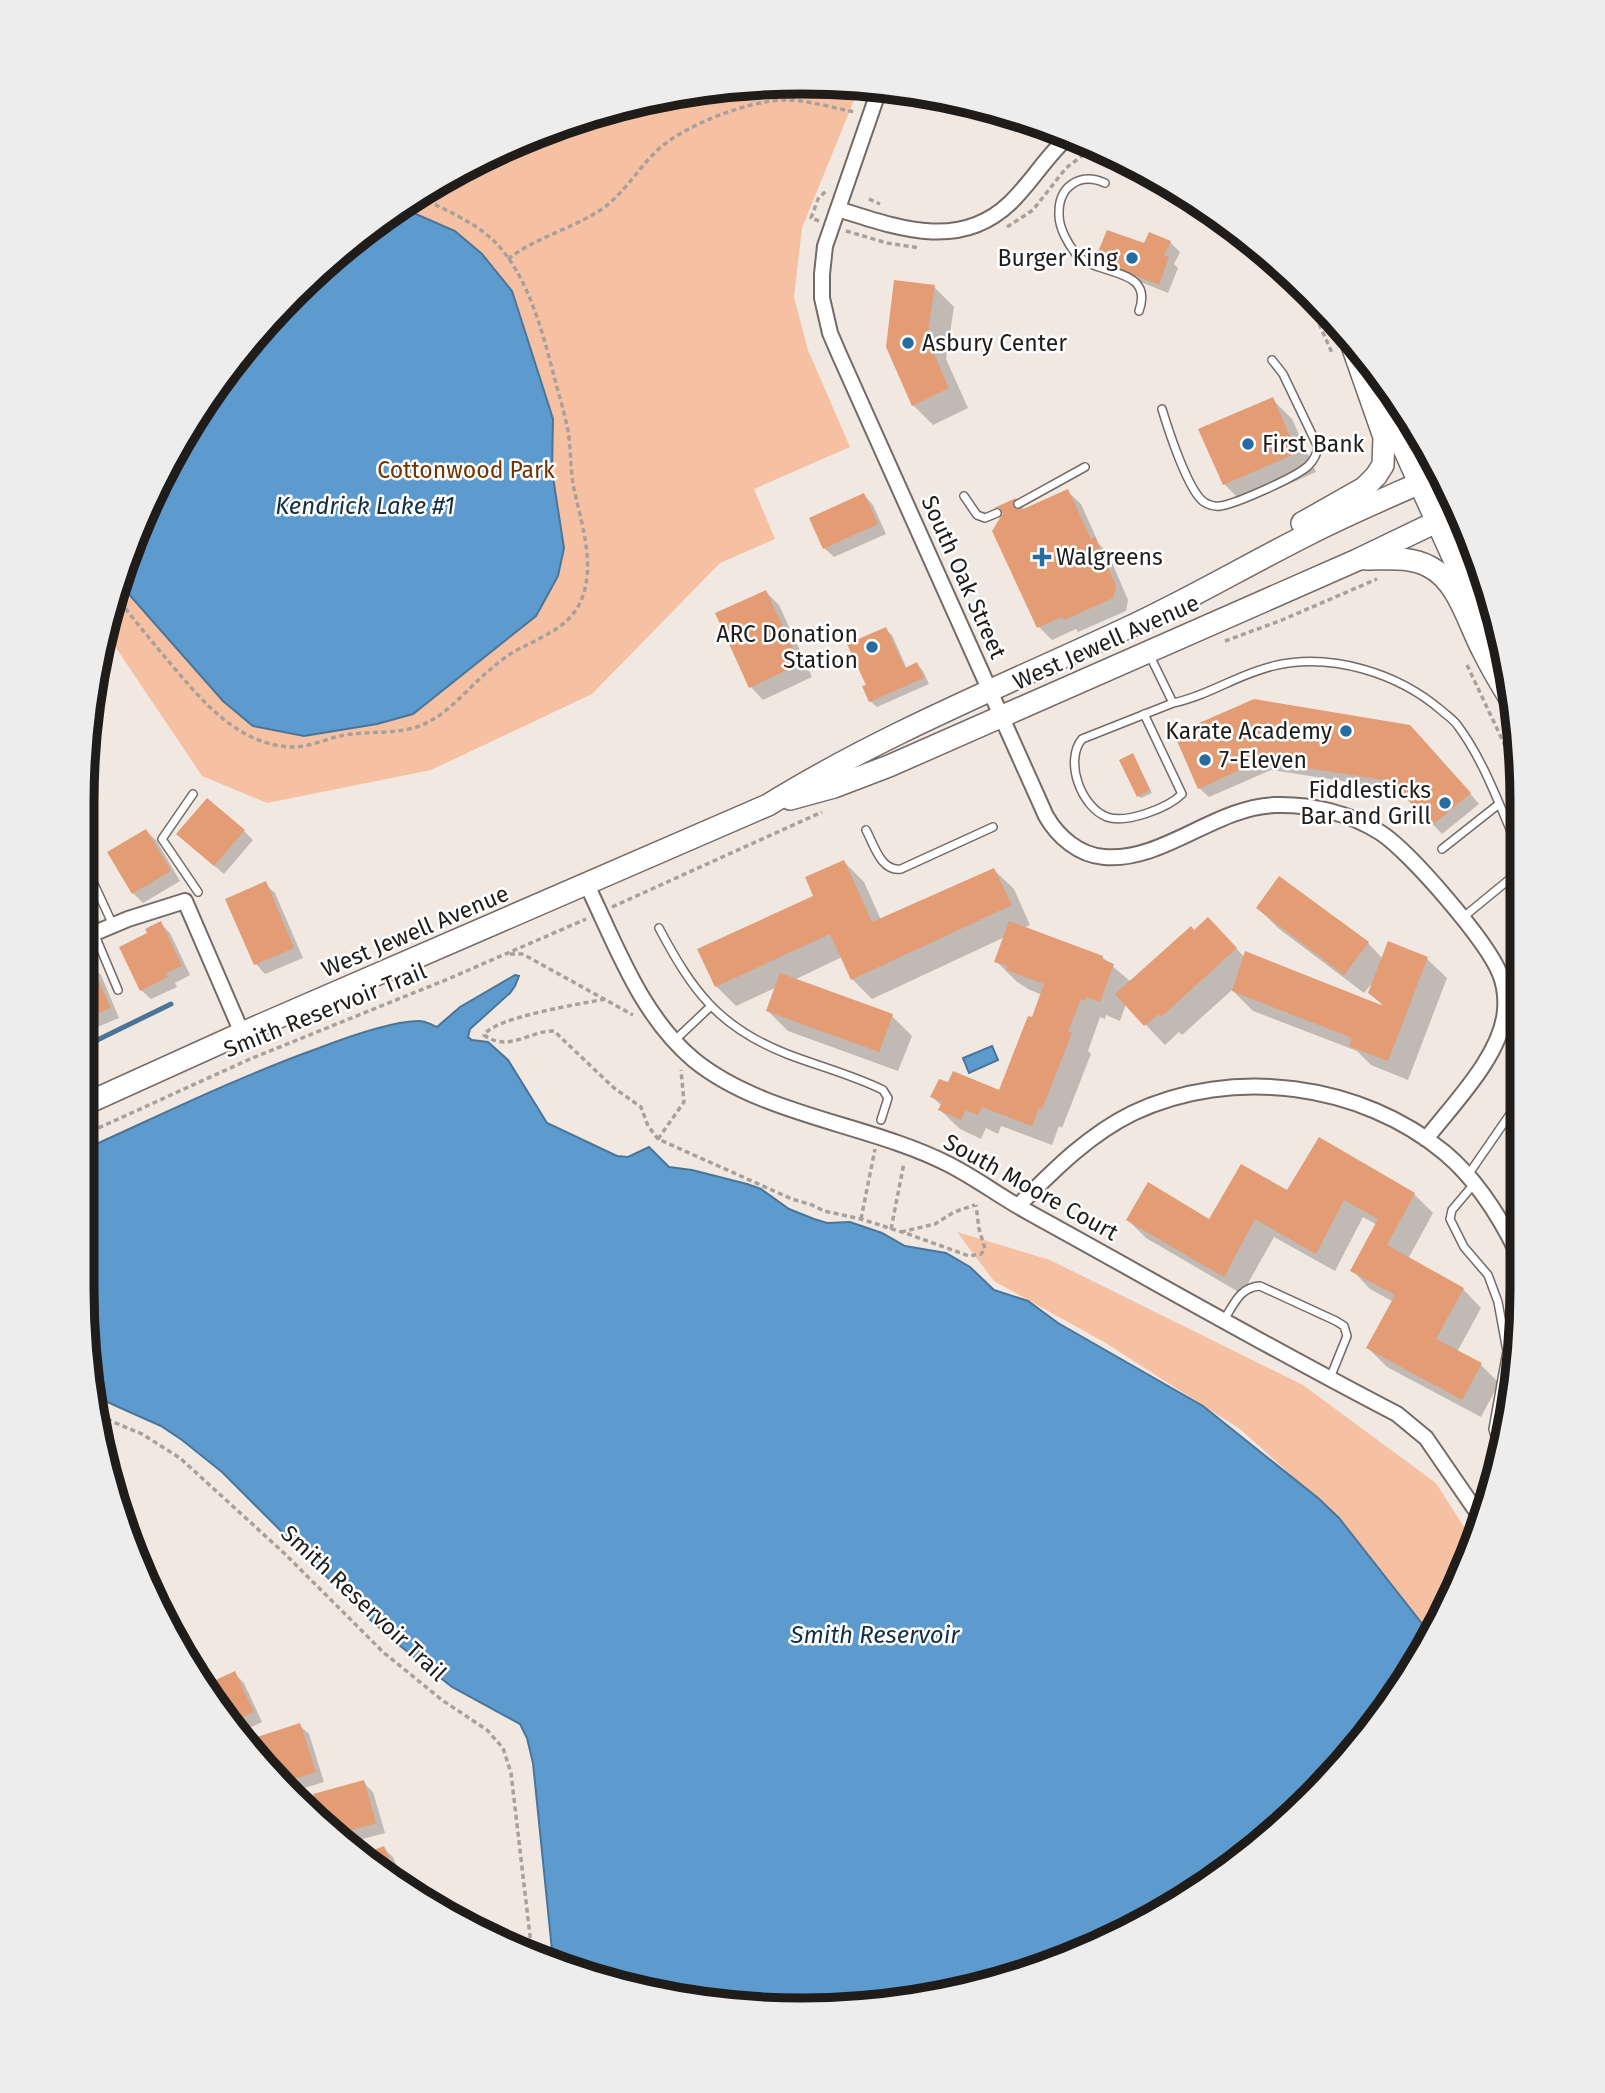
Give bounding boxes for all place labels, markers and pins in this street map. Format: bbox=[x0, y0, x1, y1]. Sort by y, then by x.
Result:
place label: Burger King bbox=[998, 244, 1118, 272]
marker: Burger King bbox=[1124, 250, 1140, 266]
place label: Asbury Center bbox=[922, 329, 1067, 357]
marker: Asbury Center bbox=[900, 335, 916, 351]
place label: First Bank bbox=[1262, 430, 1365, 458]
marker: First Bank bbox=[1240, 436, 1256, 452]
place label: Walgreens bbox=[1056, 543, 1163, 571]
marker: Walgreens bbox=[1034, 549, 1050, 565]
place label: ARC Donation Station bbox=[716, 620, 858, 674]
marker: ARC Donation Station bbox=[864, 639, 880, 655]
place label: Karate Academy bbox=[1165, 717, 1333, 745]
marker: Karate Academy bbox=[1338, 723, 1354, 739]
place label: 7-Eleven bbox=[1219, 746, 1307, 774]
marker: 7-Eleven bbox=[1197, 752, 1213, 768]
place label: Fiddlesticks Bar and Grill bbox=[1300, 776, 1431, 830]
marker: Fiddlesticks Bar and Grill bbox=[1437, 795, 1453, 811]

